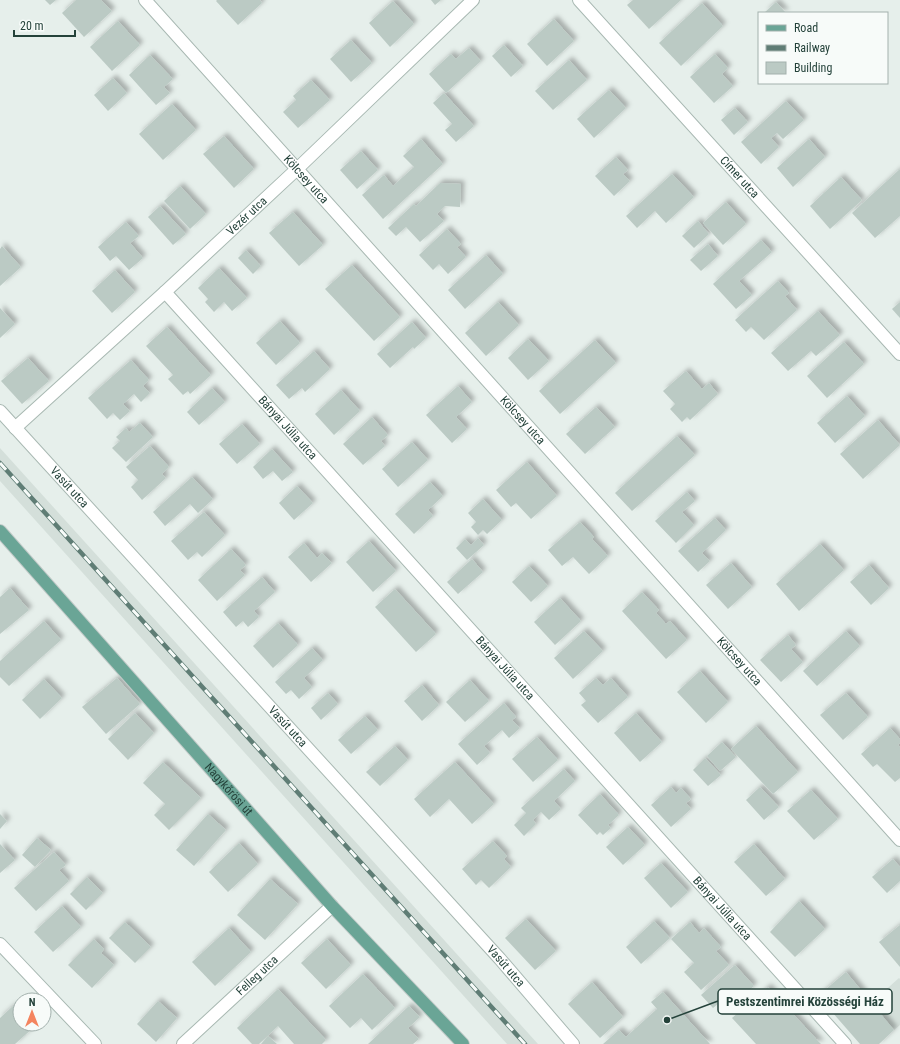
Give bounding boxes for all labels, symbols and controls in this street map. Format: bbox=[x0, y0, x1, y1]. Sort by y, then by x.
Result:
scale bar bbox=[14, 12, 75, 38]
legend bbox=[758, 12, 888, 84]
text: 20 m bbox=[20, 19, 44, 33]
text: Road bbox=[794, 21, 818, 35]
text: Railway bbox=[794, 41, 830, 55]
text: Building bbox=[794, 61, 832, 75]
street label: Kölcsey utca bbox=[281, 152, 332, 206]
street label: Címer utca bbox=[717, 153, 762, 201]
street label: Vezér utca bbox=[224, 194, 270, 238]
street label: Bányai Júlia utca bbox=[255, 393, 320, 463]
street label: Kölcsey utca bbox=[497, 393, 548, 447]
street label: Vasút utca bbox=[47, 464, 92, 511]
street label: Bányai Júlia utca bbox=[473, 633, 537, 703]
street label: Kölcsey utca bbox=[714, 634, 765, 688]
street label: Vasút utca bbox=[266, 703, 310, 750]
street label: Nagykőrösi út bbox=[202, 760, 256, 819]
street label: Bányai Júlia utca bbox=[690, 874, 755, 943]
street label: Vasút utca bbox=[484, 942, 528, 990]
street label: Felleg utca bbox=[233, 952, 281, 998]
callout: Pestszentimrei Közösségi Ház bbox=[718, 989, 892, 1014]
north arrow bbox=[12, 992, 52, 1032]
text: Pestszentimrei Közösségi Ház bbox=[726, 994, 884, 1009]
text: N bbox=[29, 996, 36, 1009]

